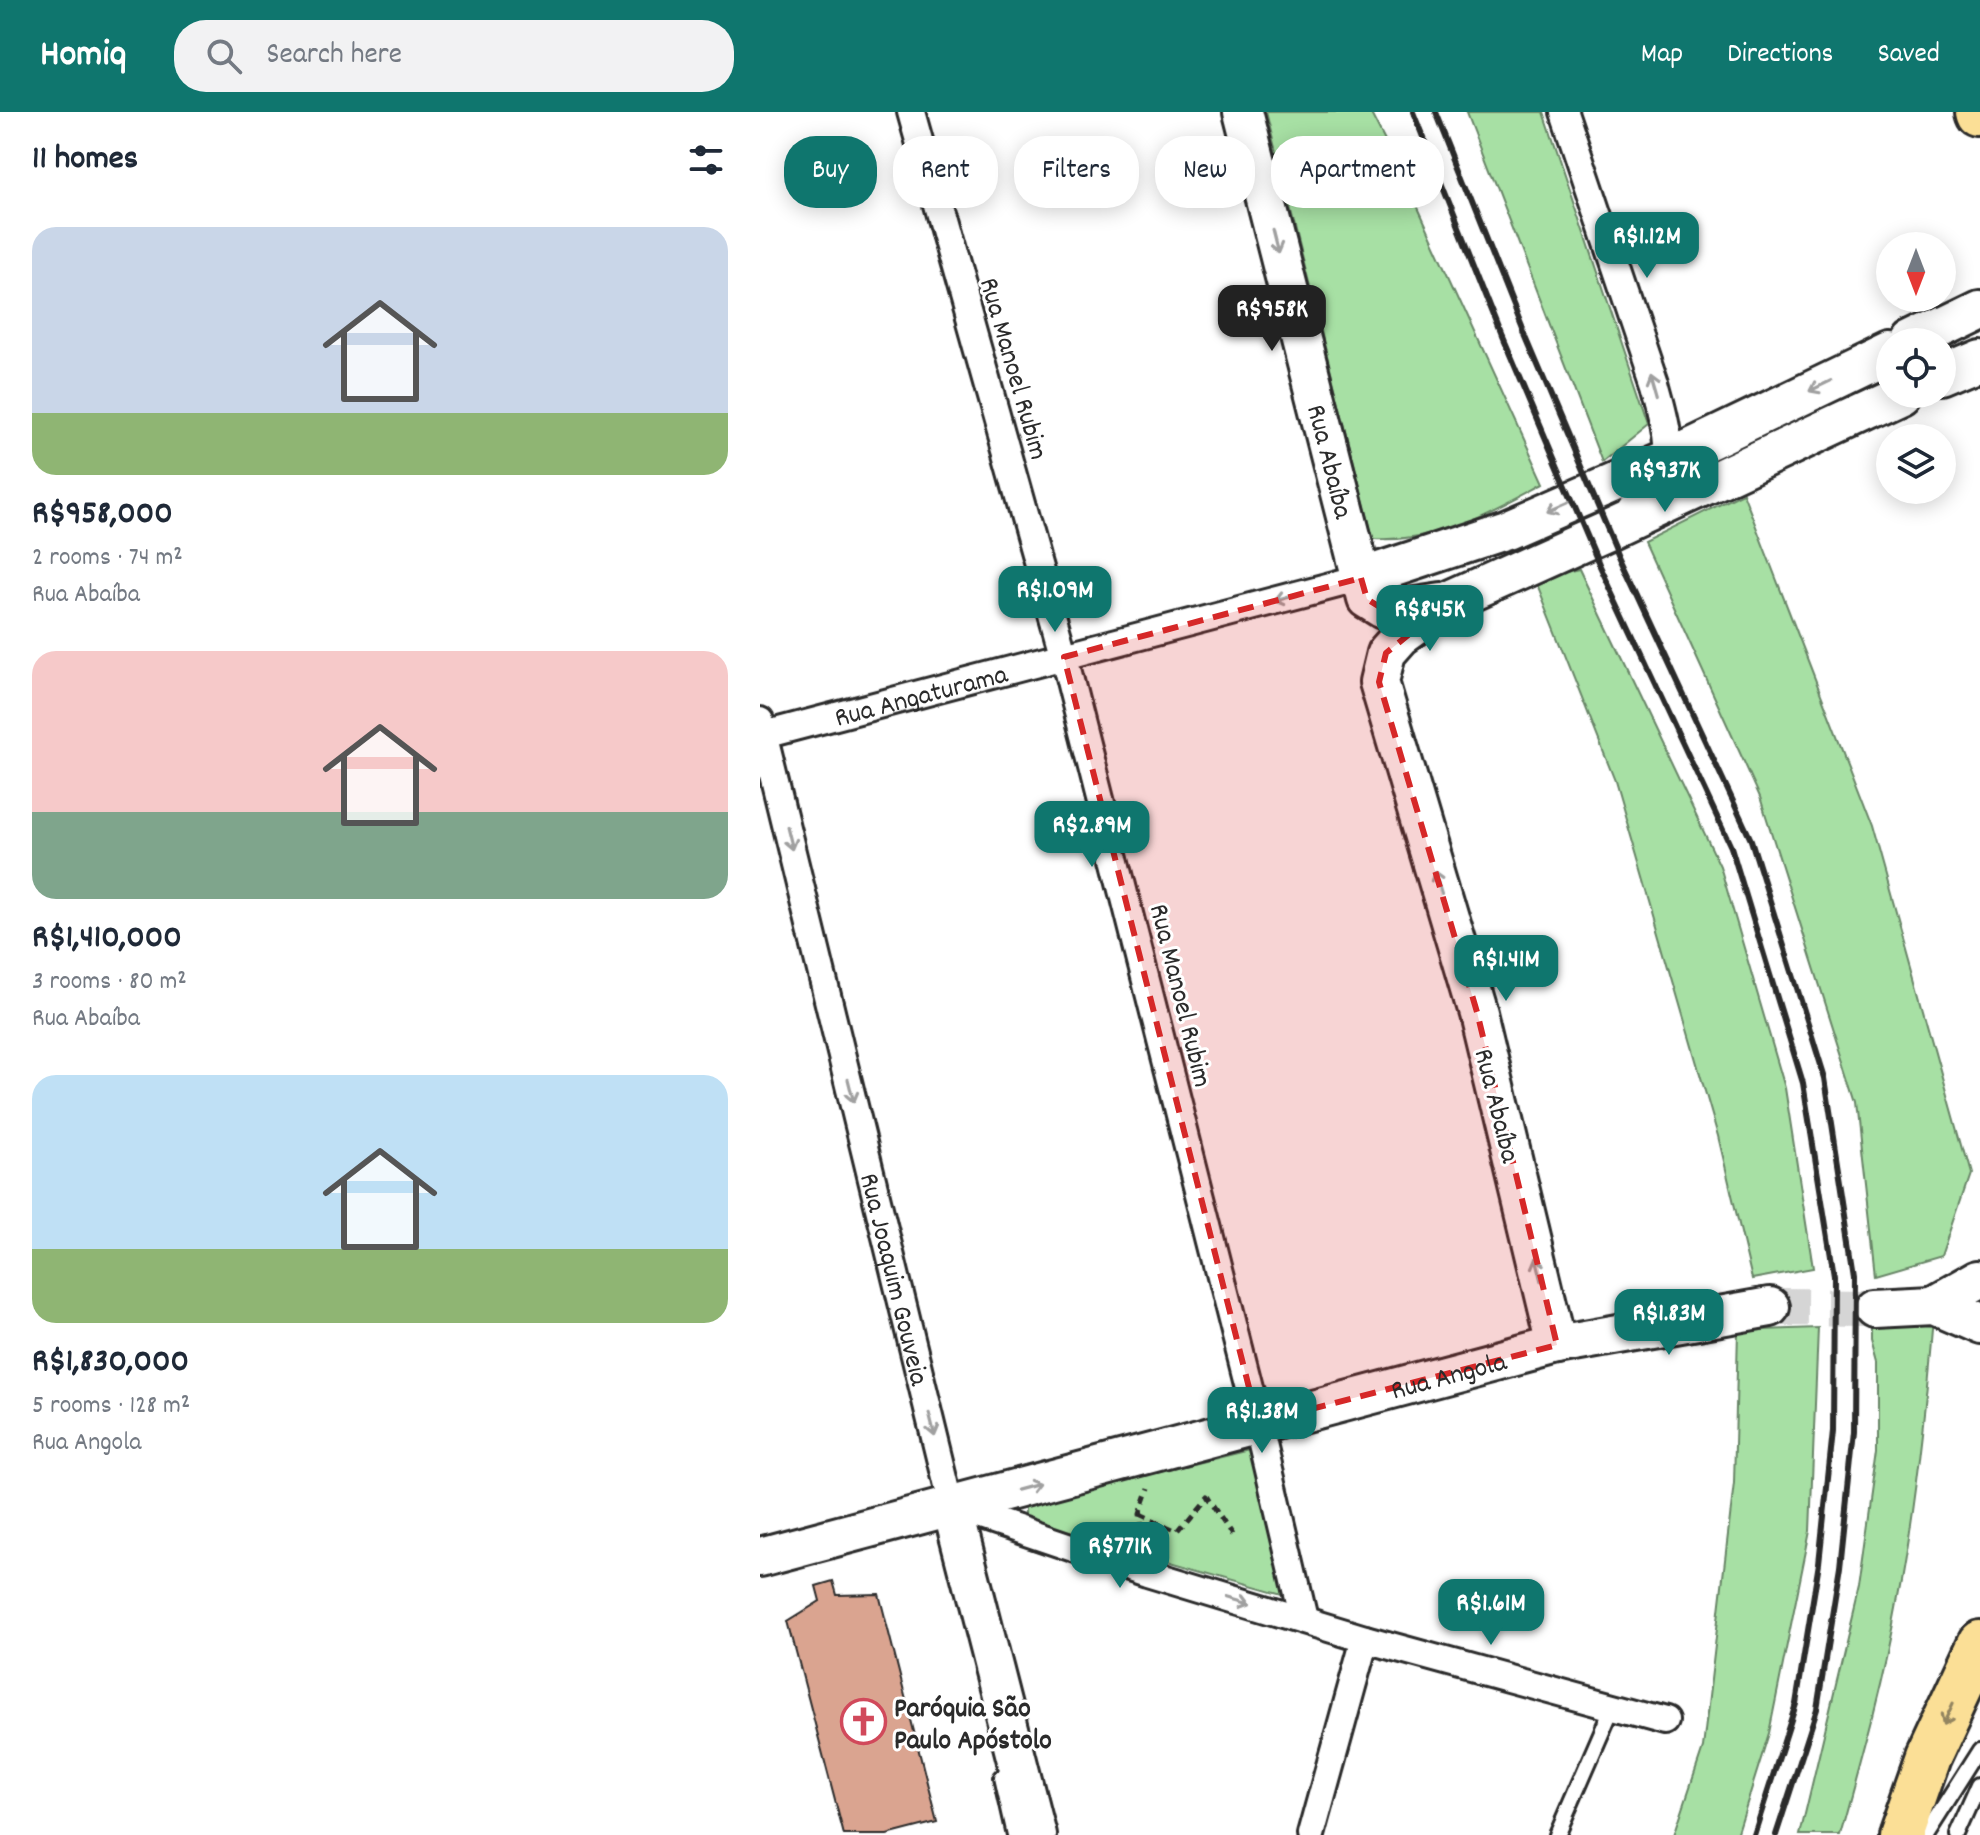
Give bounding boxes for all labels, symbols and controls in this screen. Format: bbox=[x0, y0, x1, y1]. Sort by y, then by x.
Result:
search box bbox=[174, 20, 734, 92]
text: Homiq bbox=[40, 29, 126, 84]
icon: search bbox=[202, 34, 246, 78]
text: Search here bbox=[266, 35, 402, 78]
text: Map bbox=[1641, 36, 1683, 76]
text: Directions bbox=[1727, 36, 1833, 76]
text: Saved bbox=[1877, 36, 1940, 76]
text: 11 homes bbox=[32, 136, 138, 185]
chip: Buy bbox=[784, 136, 877, 208]
chip: Rent bbox=[893, 136, 998, 208]
chip: Filters bbox=[1014, 136, 1139, 208]
chip: New bbox=[1155, 136, 1255, 208]
chip: Apartment bbox=[1271, 136, 1444, 208]
icon: filters bbox=[684, 138, 728, 182]
pin: R$1.12M bbox=[1573, 212, 1721, 280]
text: R$1.12M bbox=[1613, 219, 1681, 256]
one-way arrow bbox=[1269, 228, 1284, 254]
north arrow bbox=[1876, 232, 1956, 312]
map controls bbox=[1876, 232, 1956, 504]
street label: Rua Manoel Rubim bbox=[966, 274, 1056, 465]
icon: home bbox=[308, 279, 452, 423]
pin: R$958K bbox=[1207, 285, 1337, 353]
text: R$958K bbox=[1236, 292, 1308, 329]
button: locate bbox=[1876, 328, 1956, 408]
one-way arrow bbox=[1647, 371, 1661, 396]
one-way arrow bbox=[1808, 379, 1832, 394]
street label: Rua Abaíba bbox=[1293, 401, 1361, 524]
button: layers bbox=[1876, 424, 1956, 504]
pin: R$937K bbox=[1600, 446, 1730, 514]
text: R$937K bbox=[1629, 453, 1701, 490]
text: R$958,000 bbox=[32, 491, 173, 540]
one-way arrow bbox=[1546, 501, 1571, 516]
text: 2 rooms · 74 m² bbox=[32, 540, 183, 577]
pin: R$1.09M bbox=[981, 566, 1129, 634]
text: R$1.09M bbox=[1016, 573, 1094, 610]
text: Rua Abaíba bbox=[32, 577, 140, 614]
pin: R$845K bbox=[1365, 585, 1495, 653]
one-way arrow bbox=[1273, 591, 1299, 606]
text: R$845K bbox=[1394, 592, 1466, 629]
street label: Rua Angaturama bbox=[831, 657, 1013, 741]
icon: home bbox=[308, 703, 452, 847]
pin: R$2.89M bbox=[1018, 801, 1166, 869]
text: R$2.89M bbox=[1052, 808, 1132, 845]
one-way arrow bbox=[782, 825, 797, 851]
one-way arrow bbox=[1430, 870, 1445, 896]
street label: Rua Manoel Rubim bbox=[1136, 900, 1220, 1092]
text: R$1,410,000 bbox=[32, 915, 182, 964]
pin: R$1.41M bbox=[1432, 935, 1580, 1003]
text: R$1.41M bbox=[1472, 942, 1540, 979]
text: 3 rooms · 80 m² bbox=[32, 964, 187, 1001]
text: Rua Abaíba bbox=[32, 1001, 140, 1038]
street label: Rua Abaíba bbox=[1461, 1045, 1528, 1168]
one-way arrow bbox=[844, 1077, 859, 1103]
icon: home bbox=[308, 1127, 452, 1271]
street label: Rua Joaquim Gouveia bbox=[846, 1169, 937, 1391]
one-way arrow bbox=[1530, 1257, 1545, 1283]
pin: R$1.83M bbox=[1595, 1289, 1743, 1357]
text: R$1.83M bbox=[1632, 1296, 1706, 1333]
text: R$1,830,000 bbox=[32, 1339, 189, 1388]
street label: Rua Angola bbox=[1387, 1344, 1512, 1413]
pin: R$1.38M bbox=[1188, 1387, 1336, 1455]
text: 5 rooms · 128 m² bbox=[32, 1388, 190, 1425]
text: R$1.38M bbox=[1225, 1394, 1299, 1431]
one-way arrow bbox=[925, 1412, 940, 1437]
text: Rua Angola bbox=[32, 1425, 142, 1462]
one-way arrow bbox=[1014, 1479, 1040, 1494]
pin: R$771K bbox=[1055, 1522, 1185, 1590]
text: R$771K bbox=[1088, 1529, 1152, 1566]
pin: R$1.61M bbox=[1417, 1579, 1565, 1647]
text: R$1.61M bbox=[1456, 1586, 1526, 1623]
one-way arrow bbox=[1226, 1593, 1252, 1608]
place label: Paróquia São Paulo Apóstolo bbox=[894, 1691, 1052, 1763]
church icon: Paróquia São Paulo Apóstolo bbox=[839, 1698, 887, 1746]
one-way arrow bbox=[1939, 1702, 1954, 1726]

